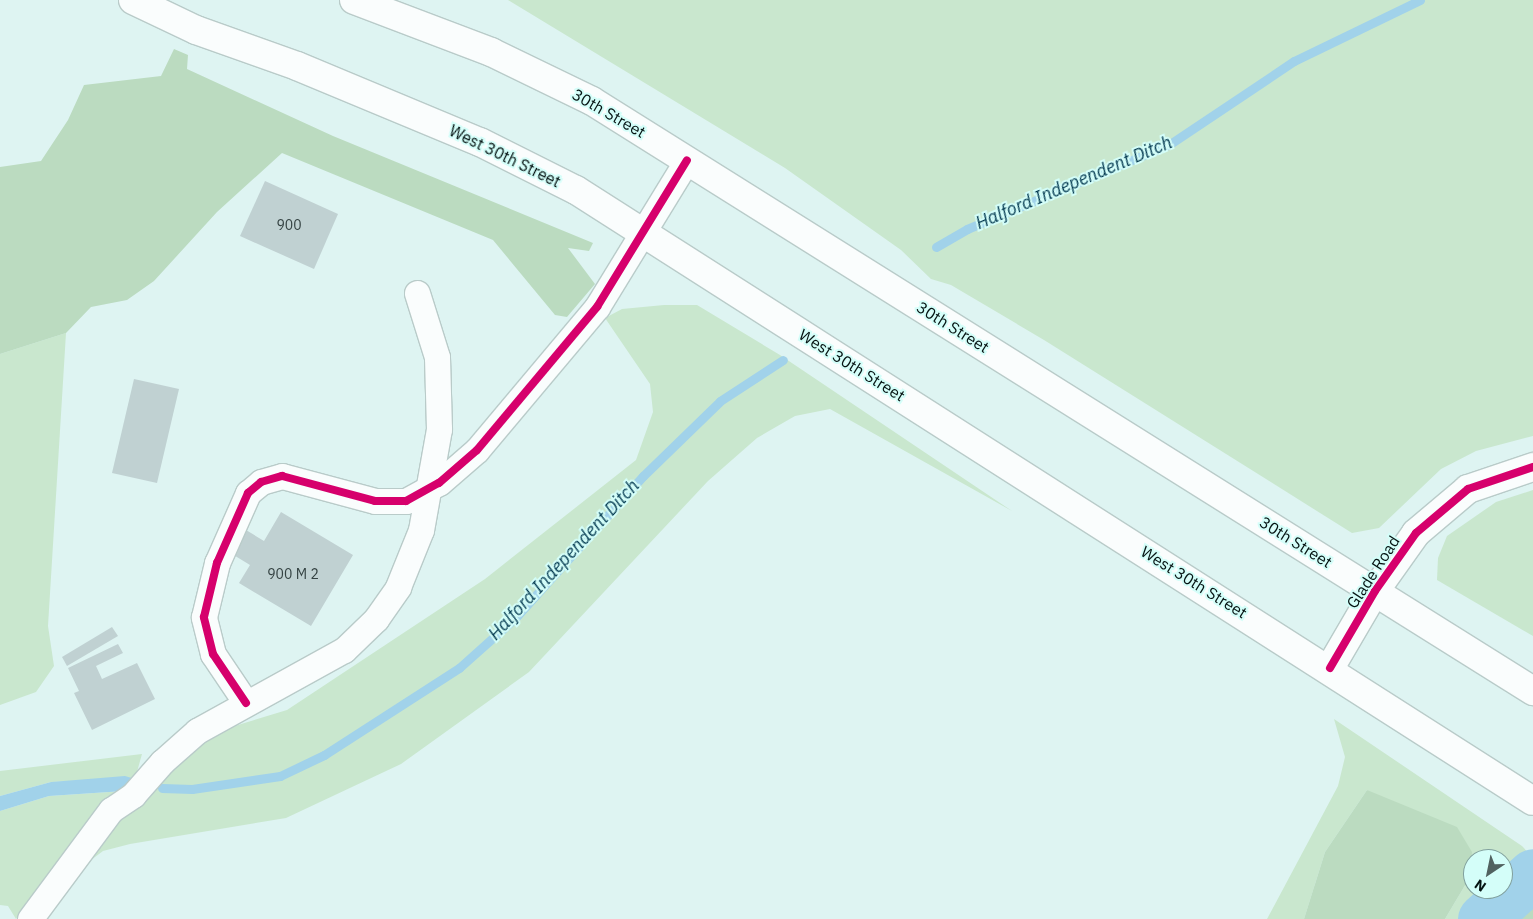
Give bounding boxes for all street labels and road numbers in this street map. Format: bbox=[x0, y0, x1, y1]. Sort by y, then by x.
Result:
street label: 30th Street bbox=[569, 84, 649, 142]
street label: West 30th Street bbox=[446, 121, 564, 191]
street label: 30th Street bbox=[913, 297, 993, 357]
street label: West 30th Street bbox=[795, 325, 909, 405]
street label: 30th Street bbox=[1256, 512, 1336, 572]
street label: Glade Road bbox=[1342, 532, 1404, 612]
street label: West 30th Street bbox=[1137, 542, 1251, 622]

